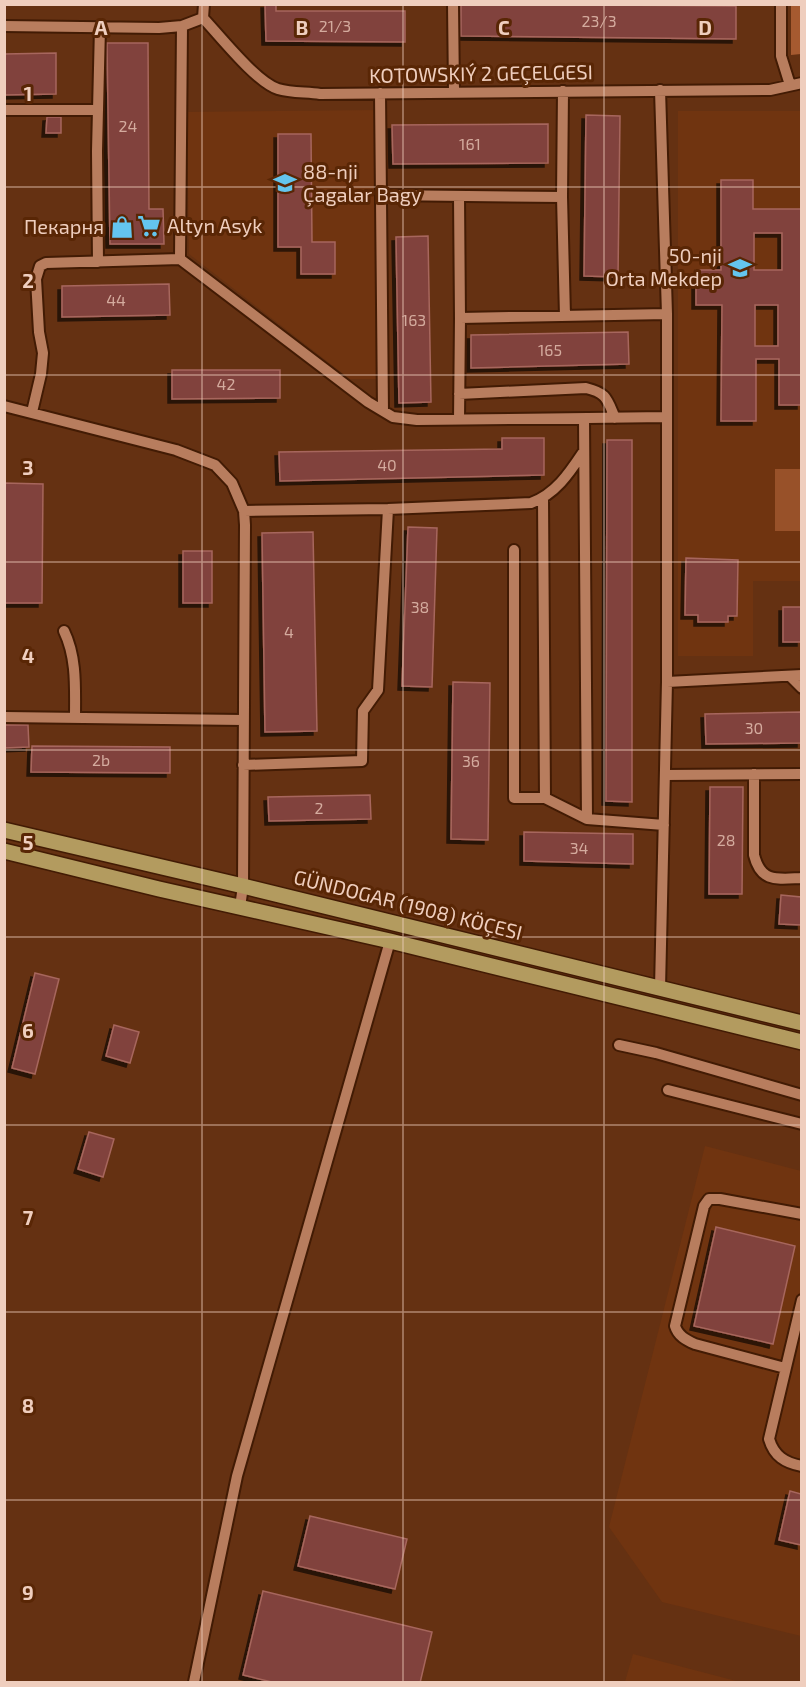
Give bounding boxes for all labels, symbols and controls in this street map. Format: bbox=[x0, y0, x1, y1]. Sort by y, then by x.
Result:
house number: 23/3 bbox=[581, 11, 617, 30]
text: A bbox=[94, 15, 108, 39]
text: B bbox=[296, 15, 308, 39]
text: C bbox=[498, 15, 510, 39]
text: D bbox=[698, 15, 712, 39]
house number: 21/3 bbox=[319, 16, 351, 35]
street label: KOTOWSKIÝ 2 GEÇELGESI bbox=[369, 59, 593, 88]
text: 1 bbox=[24, 81, 32, 105]
house number: 24 bbox=[119, 116, 138, 135]
house number: 161 bbox=[459, 134, 481, 153]
place label: 88-nji Çagalar Bagy bbox=[303, 159, 422, 207]
school or university icon: 88-nji Çagalar Bagy bbox=[272, 170, 298, 196]
supermarket icon: Altyn Asyk bbox=[136, 213, 162, 239]
place label: Altyn Asyk bbox=[167, 213, 262, 237]
place label: Пекарня bbox=[24, 214, 104, 238]
shop icon: Пекарня bbox=[109, 214, 135, 240]
place label: 50-nji Orta Mekdep bbox=[606, 243, 722, 290]
school or university icon: 50-nji Orta Mekdep bbox=[727, 255, 753, 281]
text: 2 bbox=[22, 268, 34, 292]
house number: 44 bbox=[106, 290, 126, 309]
house number: 163 bbox=[402, 310, 426, 329]
house number: 165 bbox=[538, 340, 562, 359]
house number: 42 bbox=[217, 374, 235, 393]
text: 3 bbox=[22, 455, 34, 479]
house number: 40 bbox=[377, 455, 397, 474]
house number: 38 bbox=[411, 597, 429, 616]
house number: 4 bbox=[284, 622, 294, 641]
text: 4 bbox=[22, 643, 35, 667]
house number: 30 bbox=[745, 718, 763, 737]
house number: 2b bbox=[92, 750, 110, 769]
house number: 36 bbox=[462, 751, 480, 770]
house number: 2 bbox=[315, 798, 324, 817]
text: 5 bbox=[22, 830, 34, 854]
house number: 28 bbox=[717, 830, 735, 849]
house number: 34 bbox=[570, 838, 589, 857]
street label: GÜNDOGAR (1908) KÖÇESI bbox=[291, 864, 525, 945]
text: 6 bbox=[22, 1018, 34, 1042]
text: 7 bbox=[23, 1205, 34, 1229]
text: 8 bbox=[22, 1393, 34, 1417]
text: 9 bbox=[22, 1580, 34, 1604]

